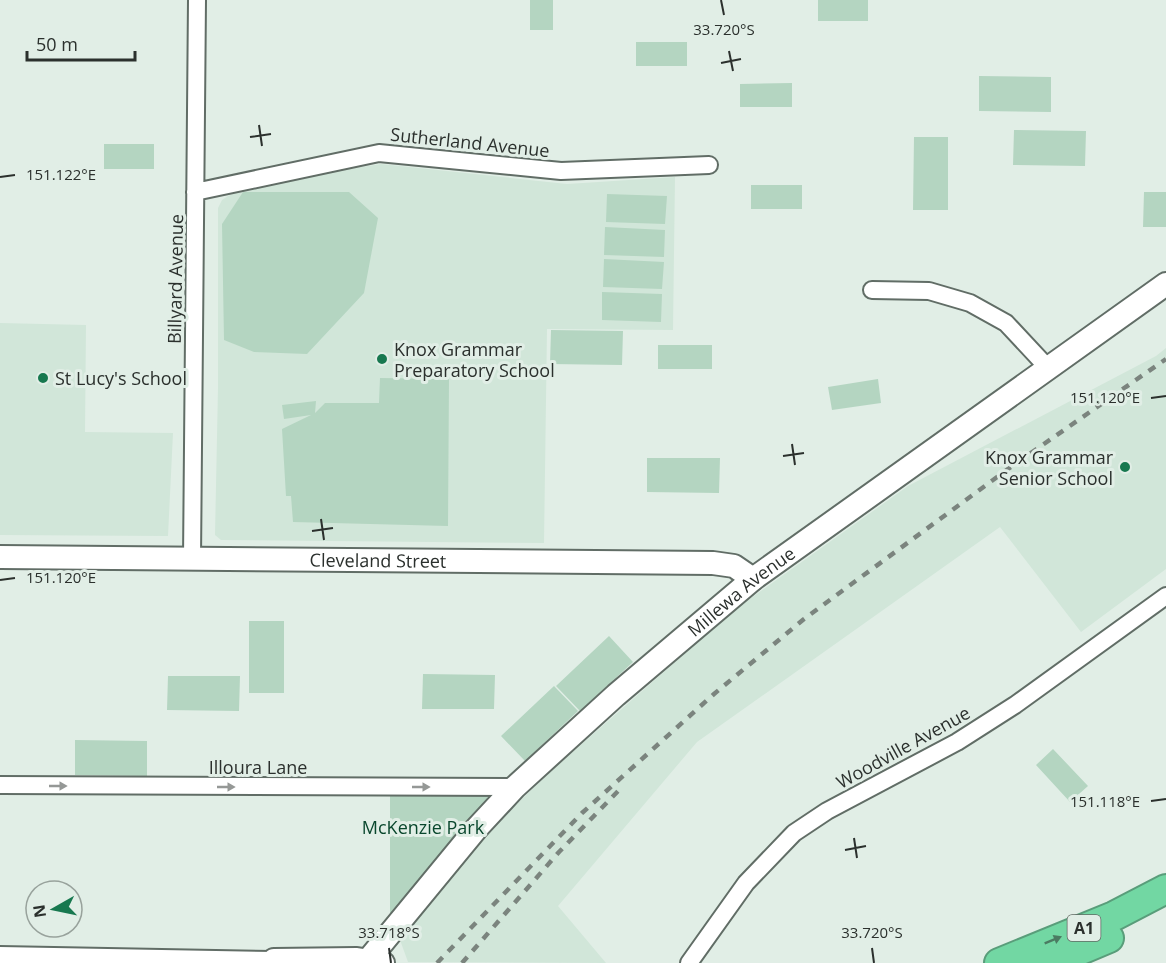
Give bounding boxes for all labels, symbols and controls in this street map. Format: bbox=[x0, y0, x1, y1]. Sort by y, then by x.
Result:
text: 33.720°S bbox=[693, 19, 755, 39]
scale bar bbox=[27, 24, 135, 62]
text: 50 m bbox=[36, 32, 78, 56]
street label: Sutherland Avenue bbox=[389, 122, 551, 162]
text: 151.122°E bbox=[26, 164, 96, 184]
street label: Billyard Avenue bbox=[162, 214, 188, 344]
place label: Knox Grammar Preparatory School bbox=[394, 337, 555, 382]
marker: Knox Grammar Preparatory School bbox=[375, 352, 389, 366]
place label: St Lucy's School bbox=[55, 366, 187, 390]
marker: St Lucy's School bbox=[36, 371, 50, 385]
text: 151.120°E bbox=[1070, 387, 1140, 407]
place label: Knox Grammar Senior School bbox=[985, 445, 1114, 490]
marker: Knox Grammar Senior School bbox=[1118, 460, 1132, 474]
street label: Millewa Avenue bbox=[682, 541, 800, 641]
street label: Cleveland Street bbox=[310, 548, 446, 573]
text: 151.120°E bbox=[26, 567, 96, 587]
street label: Woodville Avenue bbox=[832, 700, 974, 794]
street label: Illoura Lane bbox=[209, 755, 307, 779]
one-way arrow bbox=[49, 781, 68, 791]
one-way arrow bbox=[216, 782, 235, 792]
one-way arrow bbox=[411, 782, 430, 792]
text: 151.118°E bbox=[1070, 791, 1140, 811]
park label: McKenzie Park bbox=[362, 815, 485, 839]
north arrow bbox=[24, 879, 84, 939]
text: N bbox=[27, 903, 51, 919]
road number: A1 bbox=[1068, 915, 1100, 941]
text: 33.718°S bbox=[358, 922, 420, 942]
text: 33.720°S bbox=[841, 922, 903, 942]
one-way arrow bbox=[1044, 935, 1062, 944]

